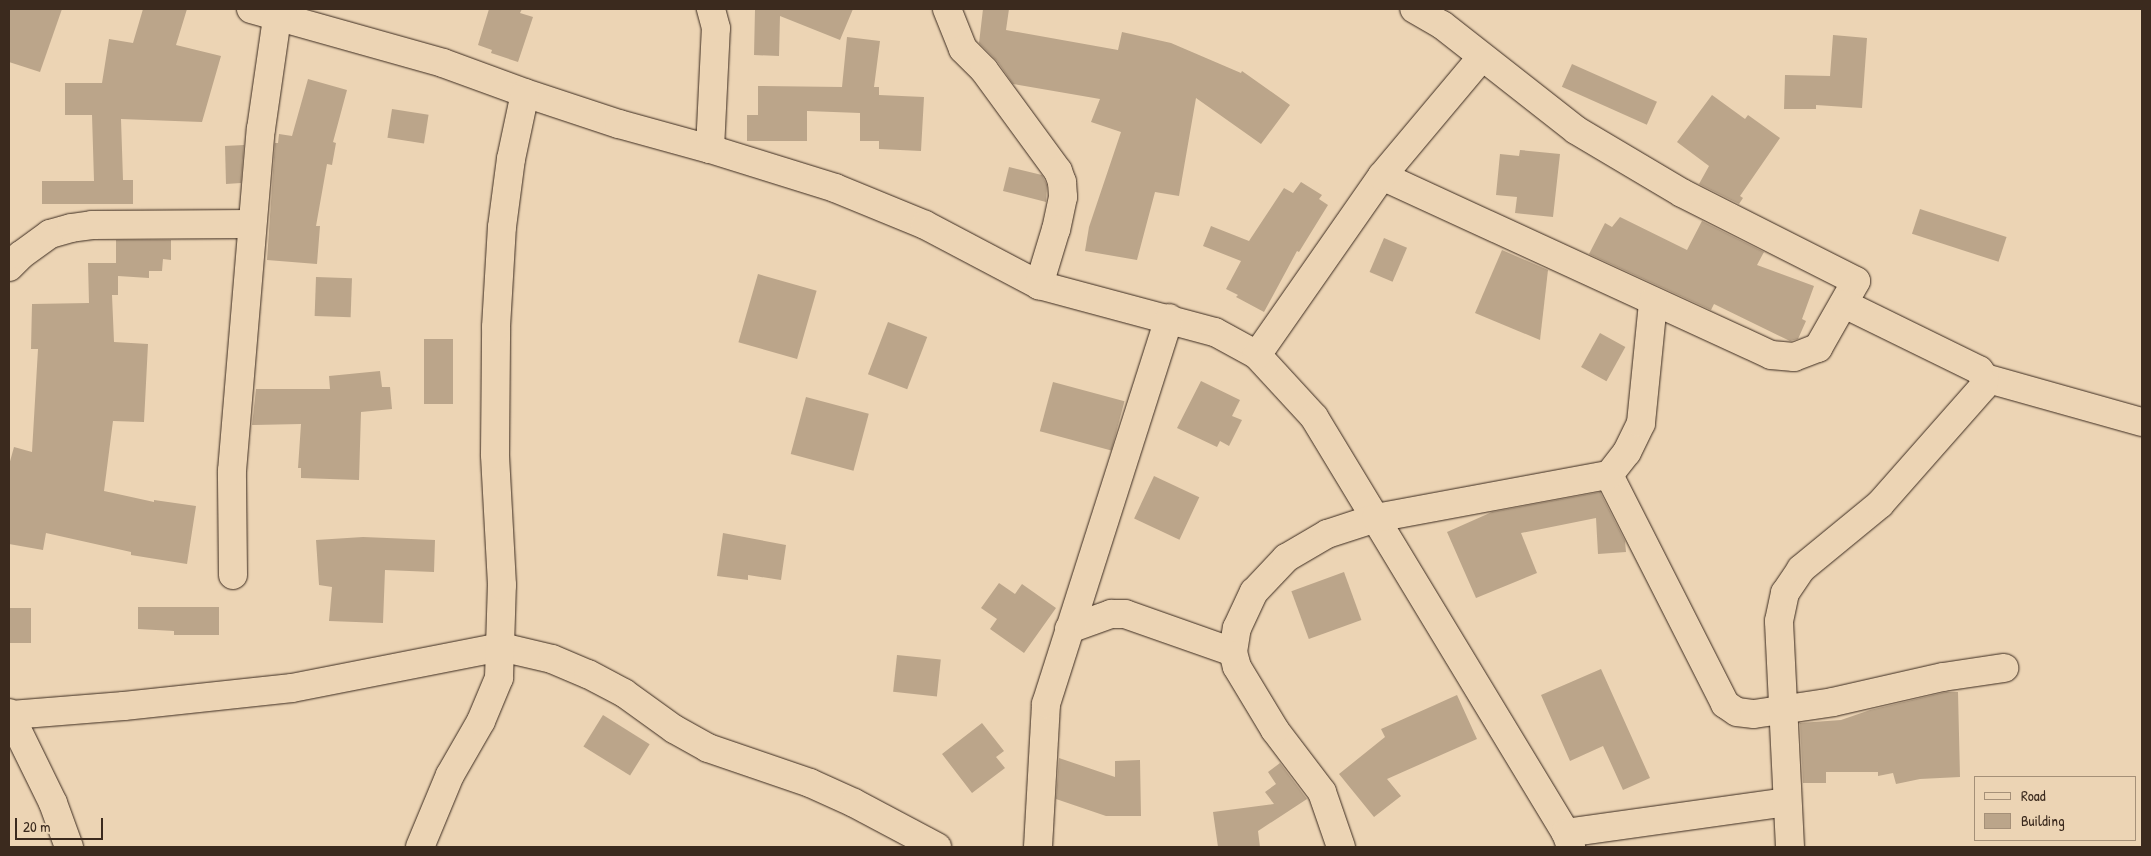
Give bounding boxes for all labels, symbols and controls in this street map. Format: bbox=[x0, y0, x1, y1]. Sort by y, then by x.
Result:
legend bbox=[1974, 776, 2136, 841]
text: Road bbox=[2021, 785, 2046, 806]
scale bar bbox=[18, 808, 105, 840]
text: Building bbox=[2021, 810, 2065, 831]
text: 20 m bbox=[23, 816, 50, 837]

